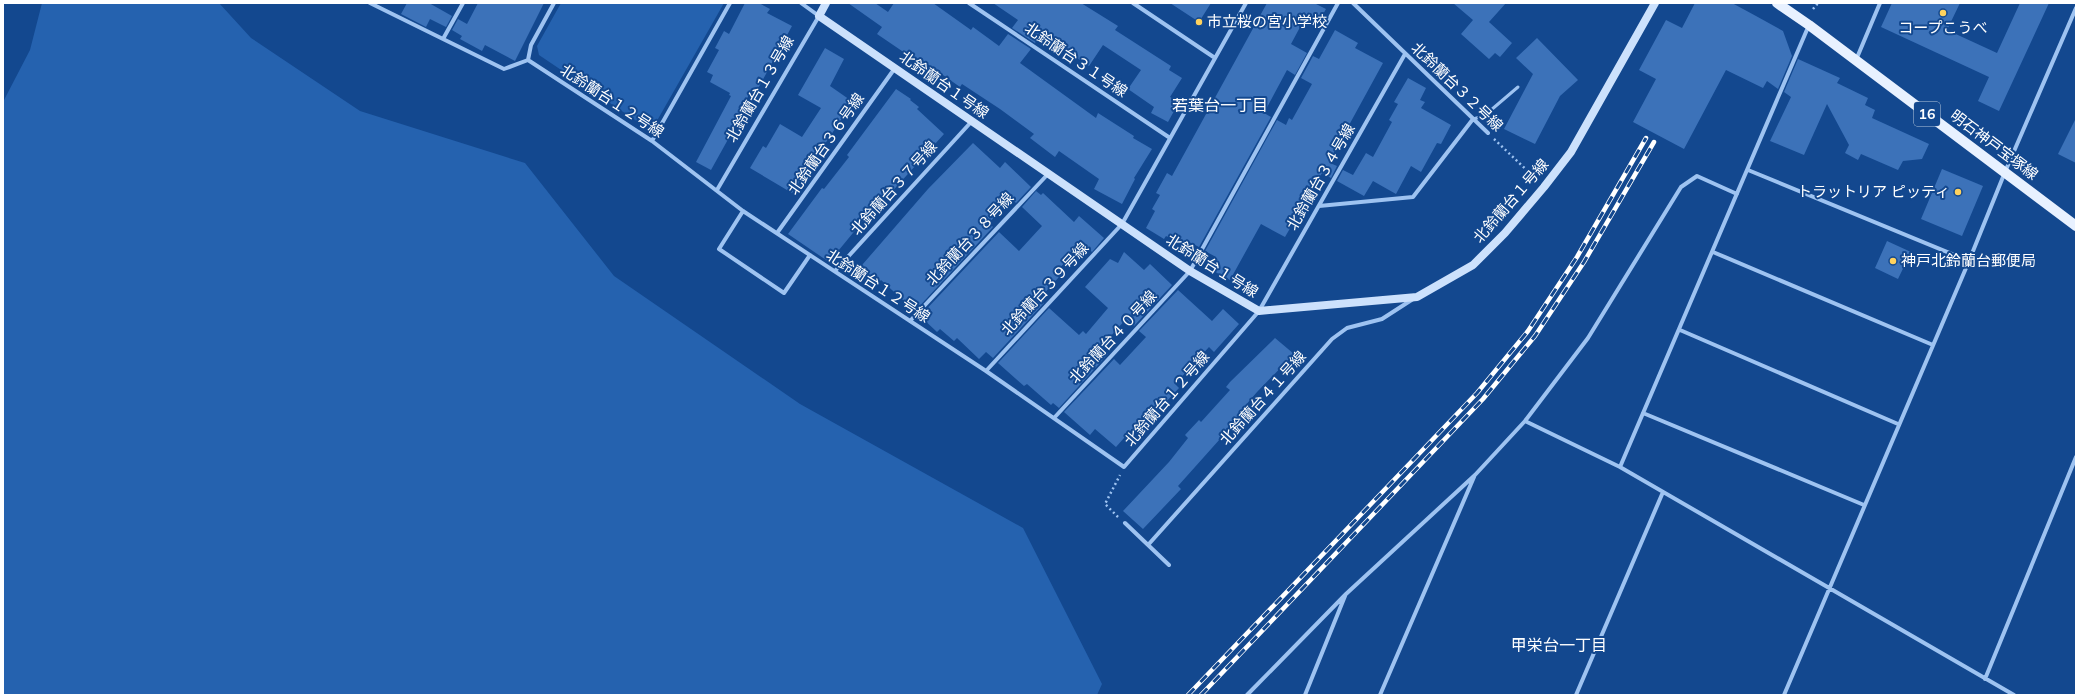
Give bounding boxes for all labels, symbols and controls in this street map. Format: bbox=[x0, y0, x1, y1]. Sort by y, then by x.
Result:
marker: コープこうべ bbox=[1938, 8, 1948, 18]
place label: 市立桜の宮小学校 bbox=[1207, 12, 1327, 31]
marker: 市立桜の宮小学校 bbox=[1194, 17, 1204, 27]
street label: 北鈴蘭台３１号線 bbox=[1021, 18, 1131, 101]
place label: コープこうべ bbox=[1898, 18, 1988, 37]
street label: 北鈴蘭台１３号線 bbox=[721, 32, 798, 145]
street label: 北鈴蘭台３２号線 bbox=[1408, 38, 1507, 135]
street label: 北鈴蘭台１号線 bbox=[896, 47, 993, 122]
street label: 北鈴蘭台１２号線 bbox=[557, 60, 668, 141]
street label: 北鈴蘭台３６号線 bbox=[783, 89, 868, 198]
district label: 若葉台一丁目 bbox=[1172, 95, 1268, 115]
road number: 16 bbox=[1914, 102, 1940, 126]
street label: 明石神戸宝塚線 bbox=[1947, 105, 2042, 184]
street label: 北鈴蘭台３４号線 bbox=[1282, 120, 1359, 233]
street label: 北鈴蘭台３７号線 bbox=[846, 137, 941, 239]
street label: 北鈴蘭台１号線 bbox=[1469, 155, 1552, 247]
place label: トラットリア ピッティ bbox=[1797, 182, 1950, 201]
marker: トラットリア ピッティ bbox=[1953, 187, 1963, 197]
street label: 北鈴蘭台３８号線 bbox=[922, 188, 1018, 289]
street label: 北鈴蘭台１号線 bbox=[1163, 230, 1262, 301]
street label: 北鈴蘭台３９号線 bbox=[997, 238, 1093, 339]
street label: 北鈴蘭台１２号線 bbox=[823, 245, 934, 326]
place label: 神戸北鈴蘭台郵便局 bbox=[1901, 251, 2036, 270]
marker: 神戸北鈴蘭台郵便局 bbox=[1888, 256, 1898, 266]
street label: 北鈴蘭台４０号線 bbox=[1065, 286, 1161, 387]
street label: 北鈴蘭台１２号線 bbox=[1120, 347, 1213, 450]
street label: 北鈴蘭台４１号線 bbox=[1215, 347, 1310, 449]
district label: 甲栄台一丁目 bbox=[1511, 635, 1607, 655]

